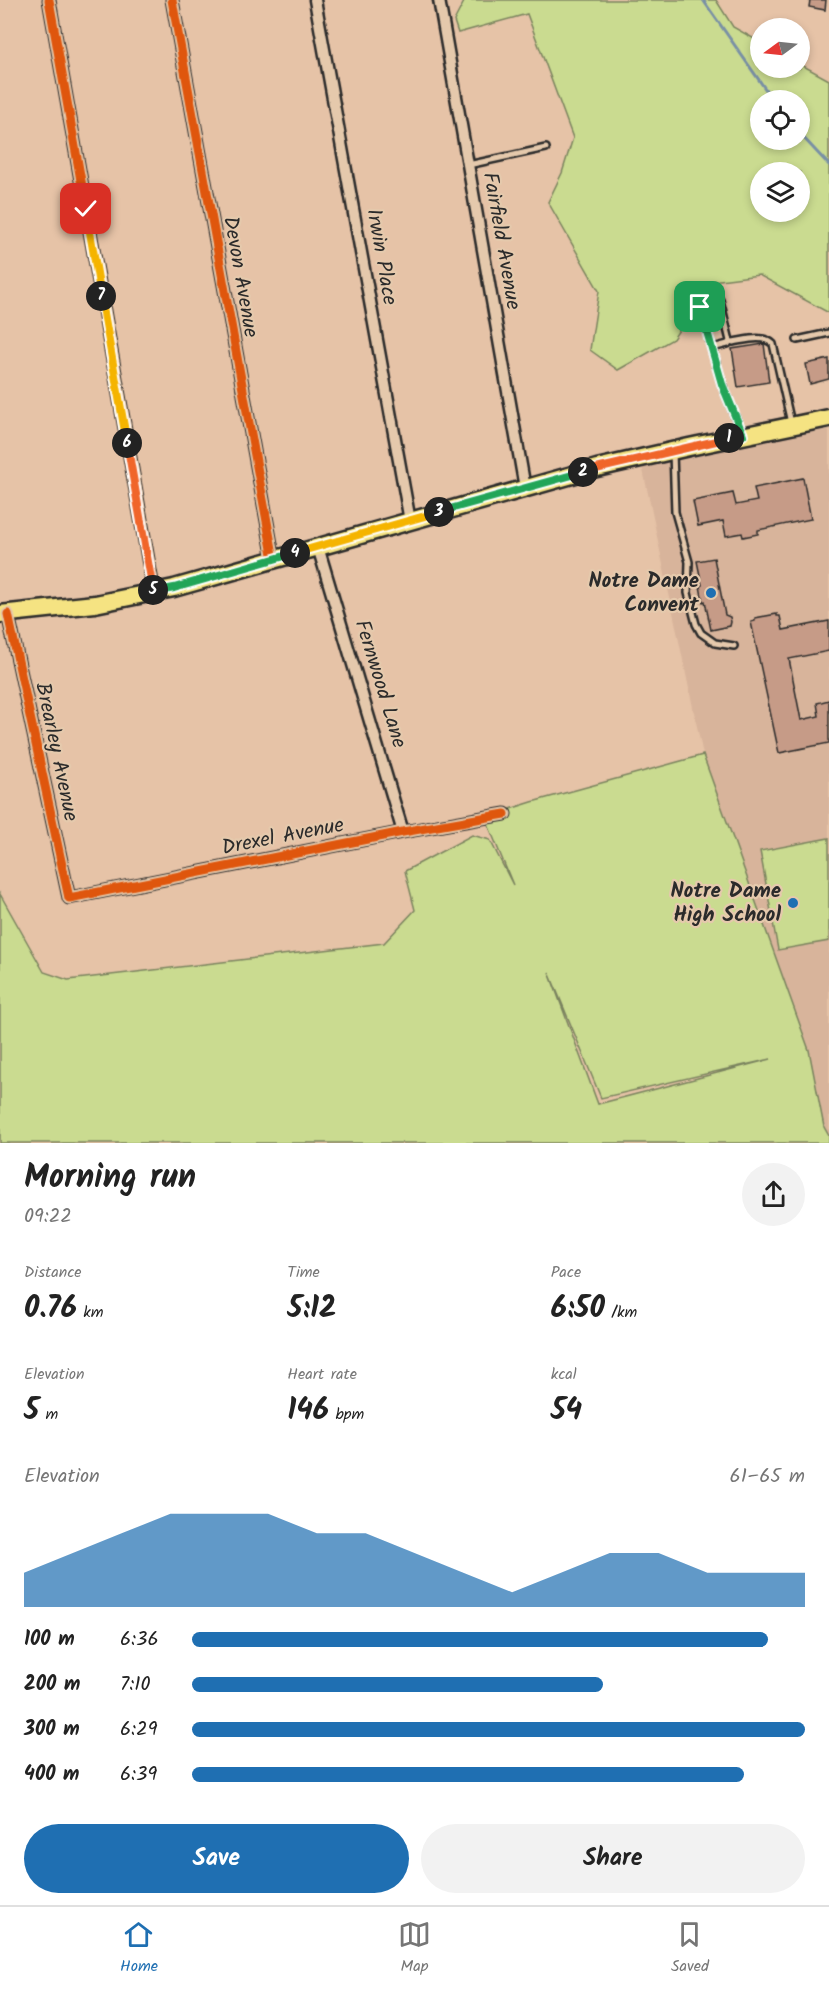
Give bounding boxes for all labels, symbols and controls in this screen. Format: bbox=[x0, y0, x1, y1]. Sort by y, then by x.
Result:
north arrow bbox=[750, 18, 810, 78]
map controls bbox=[750, 18, 810, 222]
button: locate bbox=[750, 90, 810, 150]
button: layers bbox=[750, 162, 810, 222]
street label: Fairfield Avenue bbox=[473, 170, 529, 313]
pin bbox=[60, 183, 111, 234]
icon: check bbox=[69, 192, 102, 225]
street label: Irwin Place bbox=[356, 206, 406, 308]
street label: Devon Avenue bbox=[213, 214, 267, 341]
pin: 7 bbox=[86, 281, 116, 311]
pin bbox=[674, 281, 725, 332]
text: 7 bbox=[97, 283, 105, 308]
icon: arrive bbox=[683, 290, 716, 323]
pin: 1 bbox=[714, 423, 744, 453]
text: 1 bbox=[727, 425, 731, 450]
pin: 6 bbox=[112, 428, 142, 458]
text: 6 bbox=[123, 430, 131, 455]
pin: 2 bbox=[568, 457, 598, 487]
text: 2 bbox=[578, 459, 588, 484]
pin: 3 bbox=[424, 497, 454, 527]
text: 3 bbox=[435, 499, 443, 524]
pin: 4 bbox=[280, 538, 310, 568]
text: 4 bbox=[291, 540, 299, 565]
place label: Notre Dame Convent bbox=[589, 565, 700, 622]
pin: 5 bbox=[138, 575, 168, 605]
text: 5 bbox=[149, 577, 157, 602]
marker: Notre Dame Convent bbox=[704, 586, 718, 600]
street label: Fernwood Lane bbox=[345, 616, 415, 753]
street label: Brearley Avenue bbox=[25, 679, 87, 825]
street label: Drexel Avenue bbox=[219, 809, 347, 865]
place label: Notre Dame High School bbox=[671, 875, 781, 932]
marker: Notre Dame High School bbox=[786, 896, 800, 910]
text: Morning run bbox=[24, 1152, 196, 1205]
button: share bbox=[742, 1163, 805, 1226]
text: 09:22 bbox=[24, 1201, 72, 1233]
text: Distance bbox=[24, 1260, 82, 1285]
text: Time bbox=[287, 1260, 320, 1285]
text: Pace bbox=[551, 1260, 581, 1285]
text: 0.76 bbox=[24, 1285, 77, 1333]
text: 5:12 bbox=[287, 1285, 336, 1333]
text: 6:50 bbox=[551, 1285, 605, 1333]
text: km bbox=[77, 1300, 104, 1325]
text: /km bbox=[605, 1300, 637, 1325]
text: Elevation bbox=[24, 1362, 85, 1387]
text: Heart rate bbox=[287, 1362, 357, 1387]
text: kcal bbox=[551, 1362, 577, 1387]
text: 5 bbox=[24, 1387, 39, 1435]
text: 146 bbox=[287, 1387, 329, 1435]
text: 54 bbox=[551, 1387, 582, 1435]
text: m bbox=[39, 1402, 58, 1427]
text: bpm bbox=[329, 1402, 364, 1427]
text: Elevation bbox=[24, 1461, 100, 1493]
text: 61–65 m bbox=[730, 1461, 805, 1493]
text: 100 m bbox=[24, 1624, 75, 1656]
text: 6:36 bbox=[120, 1624, 159, 1656]
text: 200 m bbox=[24, 1669, 80, 1701]
text: 7:10 bbox=[120, 1669, 150, 1701]
text: 300 m bbox=[24, 1714, 80, 1746]
text: 6:29 bbox=[120, 1714, 157, 1746]
text: 400 m bbox=[24, 1759, 80, 1791]
text: 6:39 bbox=[120, 1759, 157, 1791]
button: Save bbox=[24, 1824, 409, 1893]
button: Share bbox=[421, 1824, 805, 1893]
tab: Home bbox=[120, 1918, 158, 1979]
tab: Map bbox=[398, 1918, 431, 1979]
tab: Saved bbox=[671, 1918, 709, 1979]

